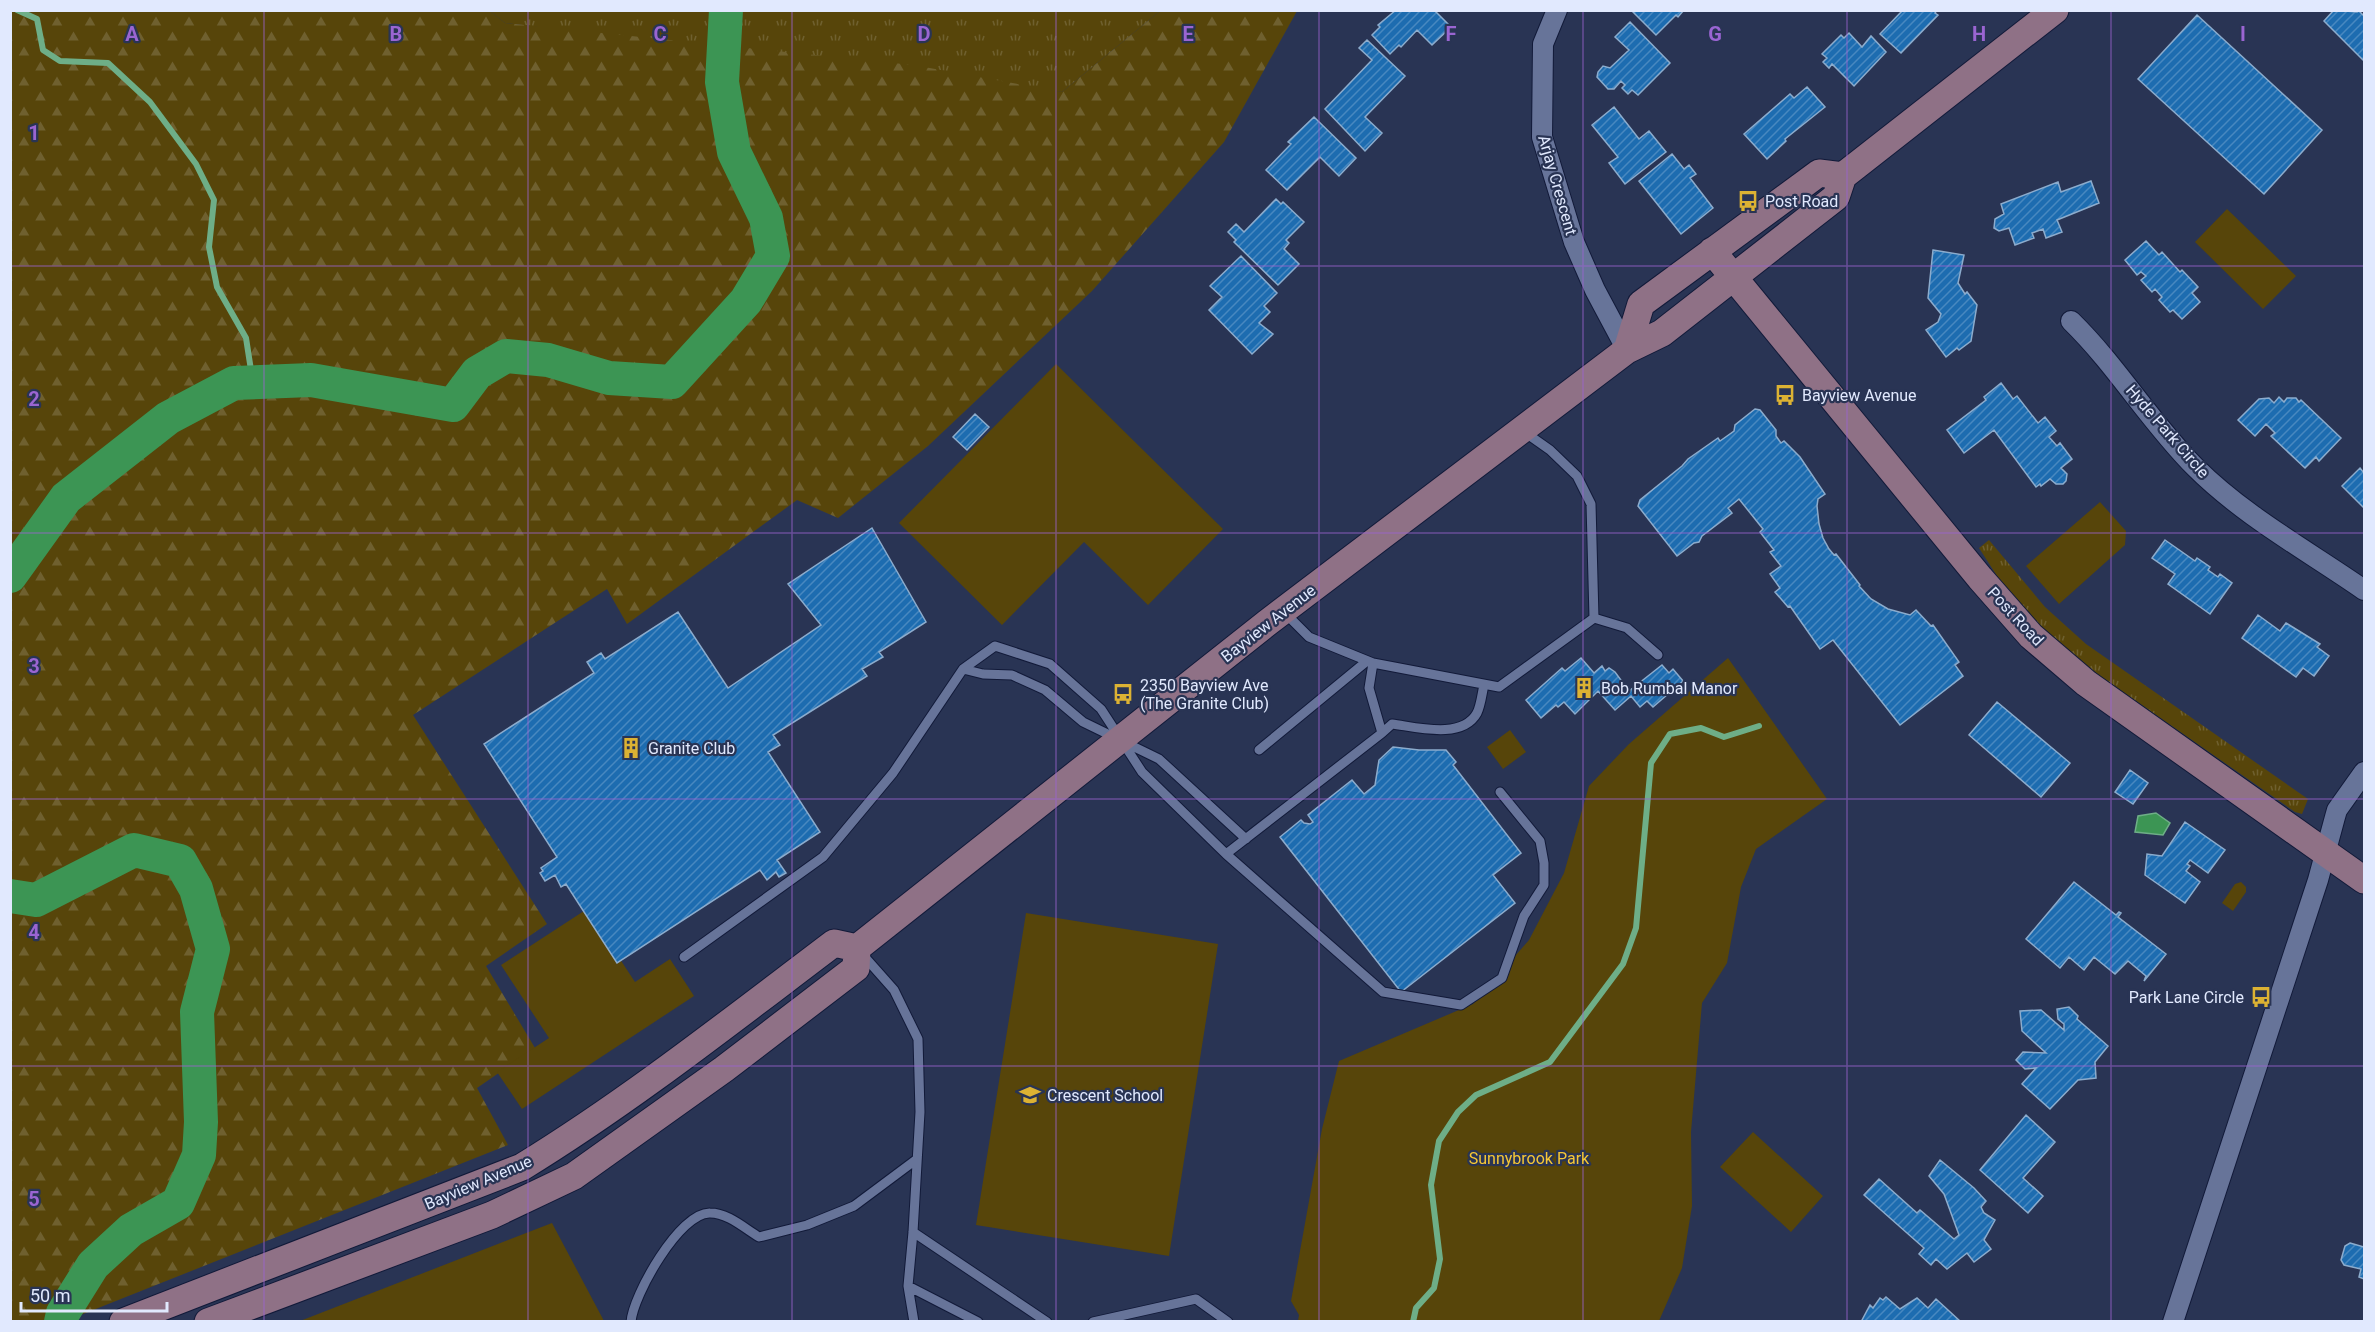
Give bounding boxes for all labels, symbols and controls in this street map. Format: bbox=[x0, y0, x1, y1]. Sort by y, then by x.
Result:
text: A bbox=[125, 22, 139, 46]
text: B bbox=[390, 22, 402, 46]
text: C bbox=[653, 22, 667, 46]
text: D bbox=[918, 22, 931, 46]
text: E bbox=[1182, 22, 1194, 46]
text: F bbox=[1446, 22, 1457, 46]
text: G bbox=[1708, 22, 1722, 46]
text: H bbox=[1972, 22, 1986, 46]
text: I bbox=[2240, 22, 2246, 46]
text: 1 bbox=[28, 121, 40, 145]
street label: Arjay Crescent bbox=[1534, 133, 1581, 237]
bus stop icon: Post Road bbox=[1736, 189, 1760, 213]
place label: Post Road bbox=[1765, 192, 1838, 211]
street label: Hyde Park Circle bbox=[2122, 381, 2213, 482]
bus stop icon: Bayview Avenue bbox=[1773, 383, 1797, 407]
place label: Bayview Avenue bbox=[1802, 386, 1917, 405]
text: 2 bbox=[28, 387, 40, 411]
street label: Bayview Avenue bbox=[1217, 581, 1319, 666]
street label: Post Road bbox=[1984, 583, 2048, 650]
text: 3 bbox=[28, 654, 40, 678]
place label: 2350 Bayview Ave (The Granite Club) bbox=[1140, 676, 1269, 713]
building icon: Bob Rumbal Manor bbox=[1572, 676, 1596, 700]
place label: Bob Rumbal Manor bbox=[1601, 679, 1738, 698]
bus stop icon: 2350 Bayview Ave (The Granite Club) bbox=[1111, 682, 1135, 706]
building icon: Granite Club bbox=[619, 736, 643, 760]
place label: Granite Club bbox=[648, 739, 735, 758]
text: 4 bbox=[28, 920, 40, 944]
bus stop icon: Park Lane Circle bbox=[2249, 985, 2273, 1009]
place label: Park Lane Circle bbox=[2129, 988, 2244, 1007]
school or university icon: Crescent School bbox=[1018, 1083, 1042, 1107]
place label: Crescent School bbox=[1047, 1086, 1163, 1105]
park label: Sunnybrook Park bbox=[1469, 1149, 1590, 1168]
street label: Bayview Avenue bbox=[422, 1151, 535, 1214]
text: 5 bbox=[28, 1187, 40, 1211]
scale bar bbox=[21, 1275, 166, 1313]
text: 50 m bbox=[30, 1285, 70, 1306]

